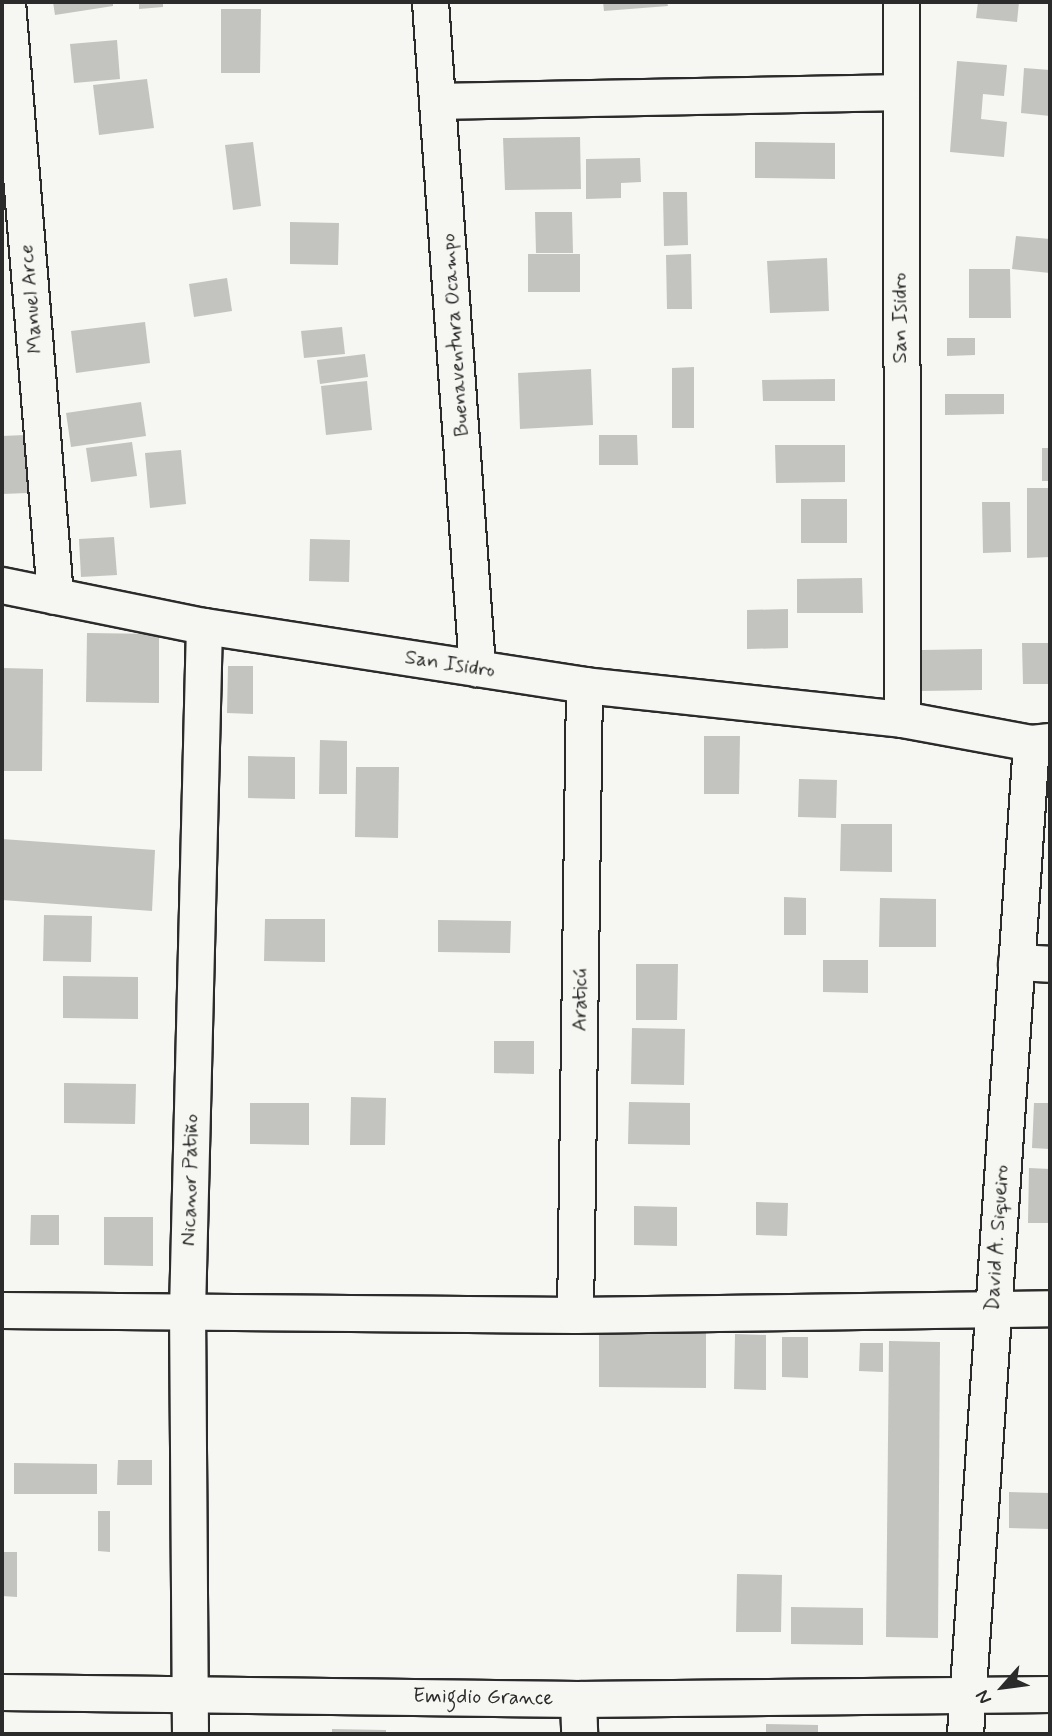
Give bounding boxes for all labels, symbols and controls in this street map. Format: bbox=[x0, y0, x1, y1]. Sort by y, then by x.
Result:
street label: Buenaventura Ocampo bbox=[435, 234, 475, 436]
street label: Manuel Arce bbox=[14, 243, 48, 355]
street label: San Isidro bbox=[887, 272, 913, 364]
street label: San Isidro bbox=[402, 644, 498, 684]
street label: Araticú bbox=[567, 968, 593, 1032]
street label: Nicanor Patiño bbox=[176, 1114, 204, 1246]
street label: David A. Siqueiro bbox=[979, 1164, 1015, 1312]
north arrow bbox=[968, 1652, 1038, 1722]
street label: Emigdio Grance bbox=[412, 1683, 554, 1711]
text: N bbox=[970, 1686, 998, 1709]

